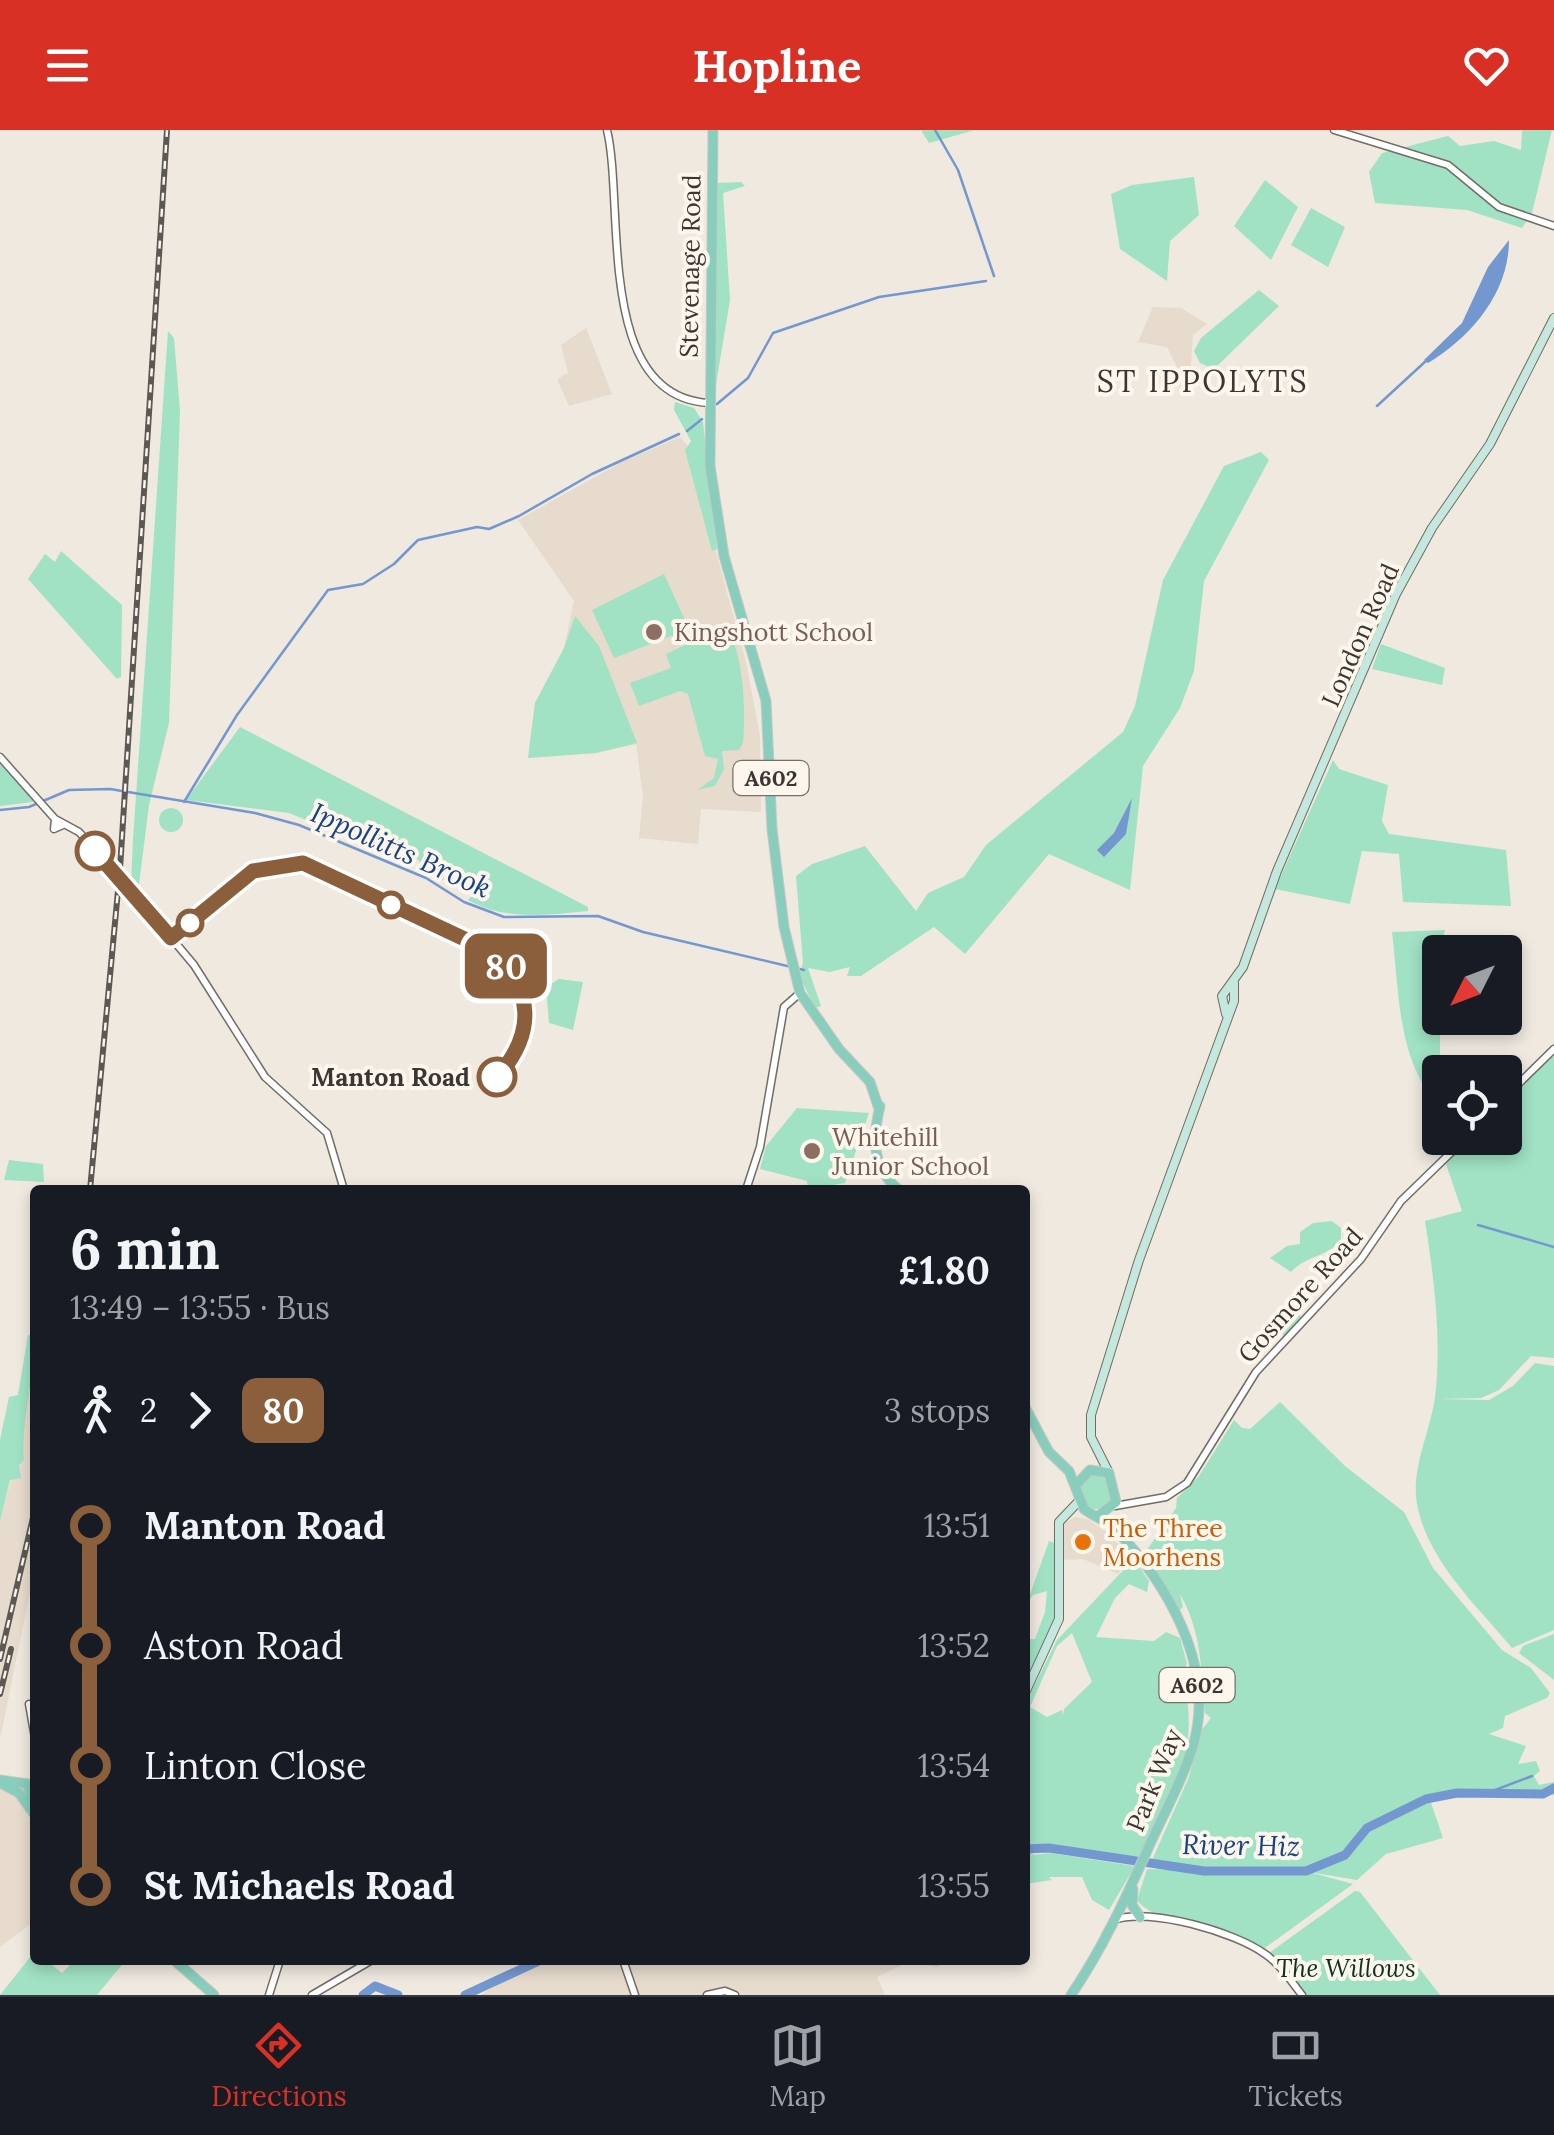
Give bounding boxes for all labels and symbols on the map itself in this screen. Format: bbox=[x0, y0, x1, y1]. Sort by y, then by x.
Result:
street label: Stevenage Road bbox=[672, 174, 708, 358]
district label: ST IPPOLYTS bbox=[1097, 362, 1309, 400]
street label: London Road bbox=[1314, 558, 1406, 712]
place label: Kingshott School bbox=[674, 616, 873, 648]
marker: Kingshott School bbox=[643, 621, 665, 643]
road number: A602 bbox=[734, 761, 808, 795]
water label: Ippollitts Brook bbox=[305, 794, 497, 906]
unlabelled marker bbox=[76, 832, 114, 870]
unlabelled marker bbox=[378, 892, 404, 918]
unlabelled marker bbox=[177, 910, 203, 936]
line badge: 80 bbox=[461, 934, 551, 998]
north arrow bbox=[1422, 935, 1522, 1035]
marker: Manton Road bbox=[478, 1058, 516, 1096]
place label: Manton Road bbox=[311, 1061, 470, 1093]
place label: Whitehill Junior School bbox=[831, 1121, 989, 1182]
marker: Whitehill Junior School bbox=[801, 1140, 823, 1162]
street label: Gosmore Road bbox=[1231, 1221, 1369, 1369]
place label: The Three Moorhens bbox=[1103, 1512, 1223, 1573]
marker: The Three Moorhens bbox=[1072, 1531, 1094, 1553]
road number: A602 bbox=[1160, 1668, 1234, 1702]
street label: Park Way bbox=[1119, 1723, 1189, 1836]
water label: River Hiz bbox=[1181, 1826, 1301, 1864]
park label: The Willows bbox=[1276, 1952, 1416, 1984]

